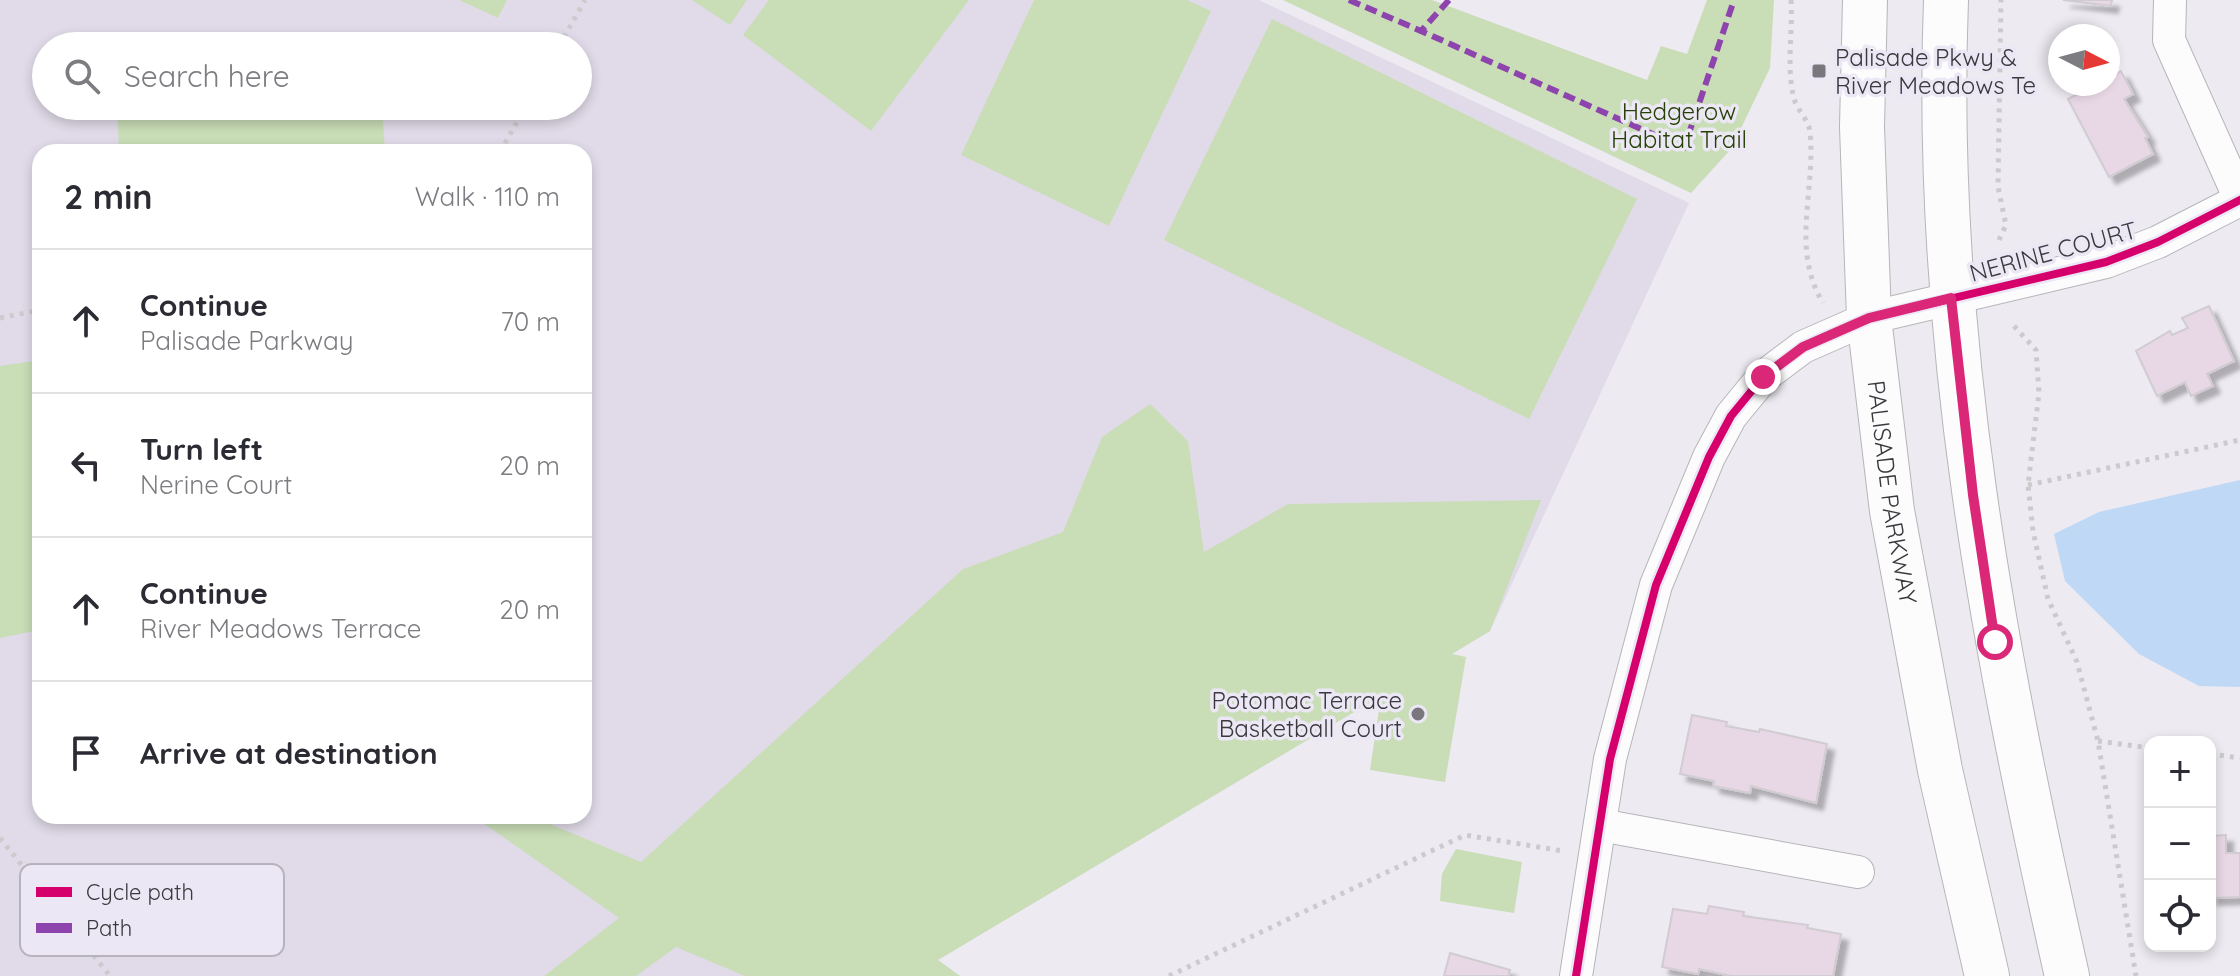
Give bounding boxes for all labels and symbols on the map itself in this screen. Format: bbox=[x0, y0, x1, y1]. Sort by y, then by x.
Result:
north arrow bbox=[2048, 24, 2120, 96]
place label: Palisade Pkwy & River Meadows Te bbox=[1835, 42, 2036, 100]
marker: Palisade Pkwy & River Meadows Te bbox=[1810, 62, 1828, 80]
park label: Hedgerow Habitat Trail bbox=[1611, 96, 1747, 154]
street label: NERINE COURT bbox=[1966, 214, 2140, 288]
route end bbox=[1745, 359, 1781, 395]
street label: PALISADE PARKWAY bbox=[1862, 379, 1924, 607]
route start bbox=[1977, 624, 2013, 660]
place label: Potomac Terrace Basketball Court bbox=[1212, 685, 1402, 743]
marker: Potomac Terrace Basketball Court bbox=[1409, 705, 1427, 723]
legend bbox=[20, 864, 284, 956]
text: Cycle path bbox=[86, 878, 194, 906]
text: Path bbox=[86, 914, 132, 942]

